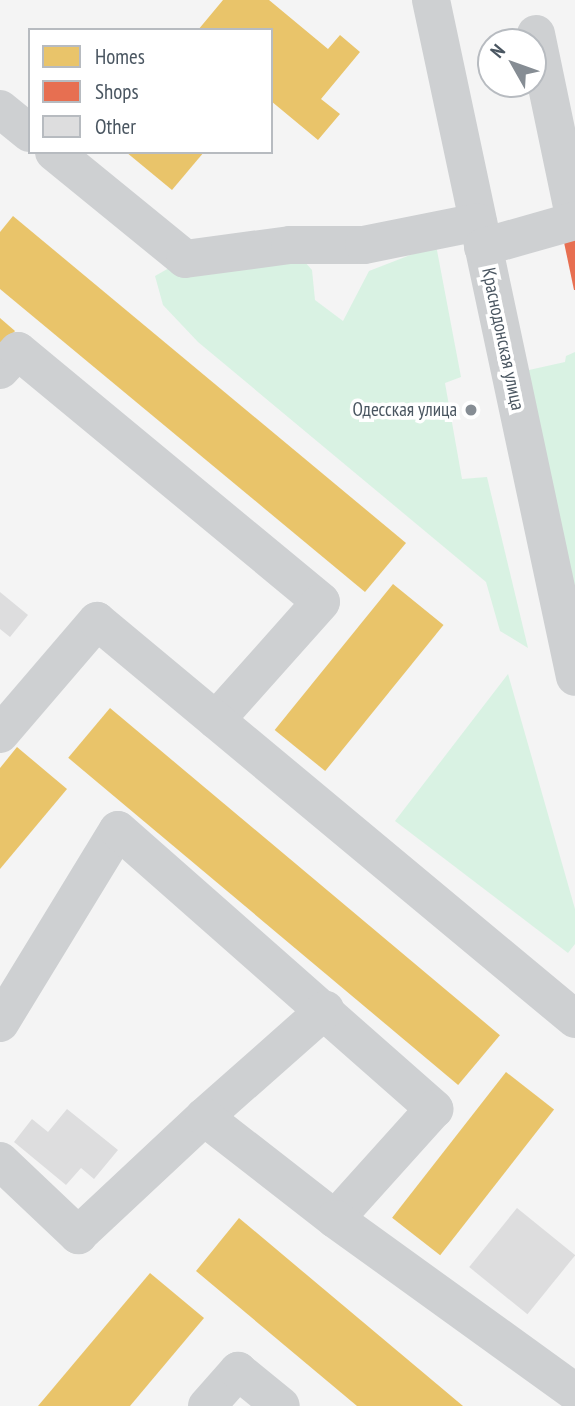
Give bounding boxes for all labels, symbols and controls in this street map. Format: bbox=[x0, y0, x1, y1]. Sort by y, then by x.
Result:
legend bbox=[28, 28, 273, 154]
north arrow bbox=[477, 28, 547, 98]
text: N bbox=[485, 39, 510, 62]
text: Homes bbox=[95, 43, 145, 70]
text: Shops bbox=[95, 78, 139, 105]
text: Other bbox=[95, 113, 136, 140]
street label: Краснодонская улица bbox=[477, 266, 529, 412]
place label: Одесская улица bbox=[353, 399, 457, 421]
marker: Одесская улица bbox=[463, 402, 479, 418]

